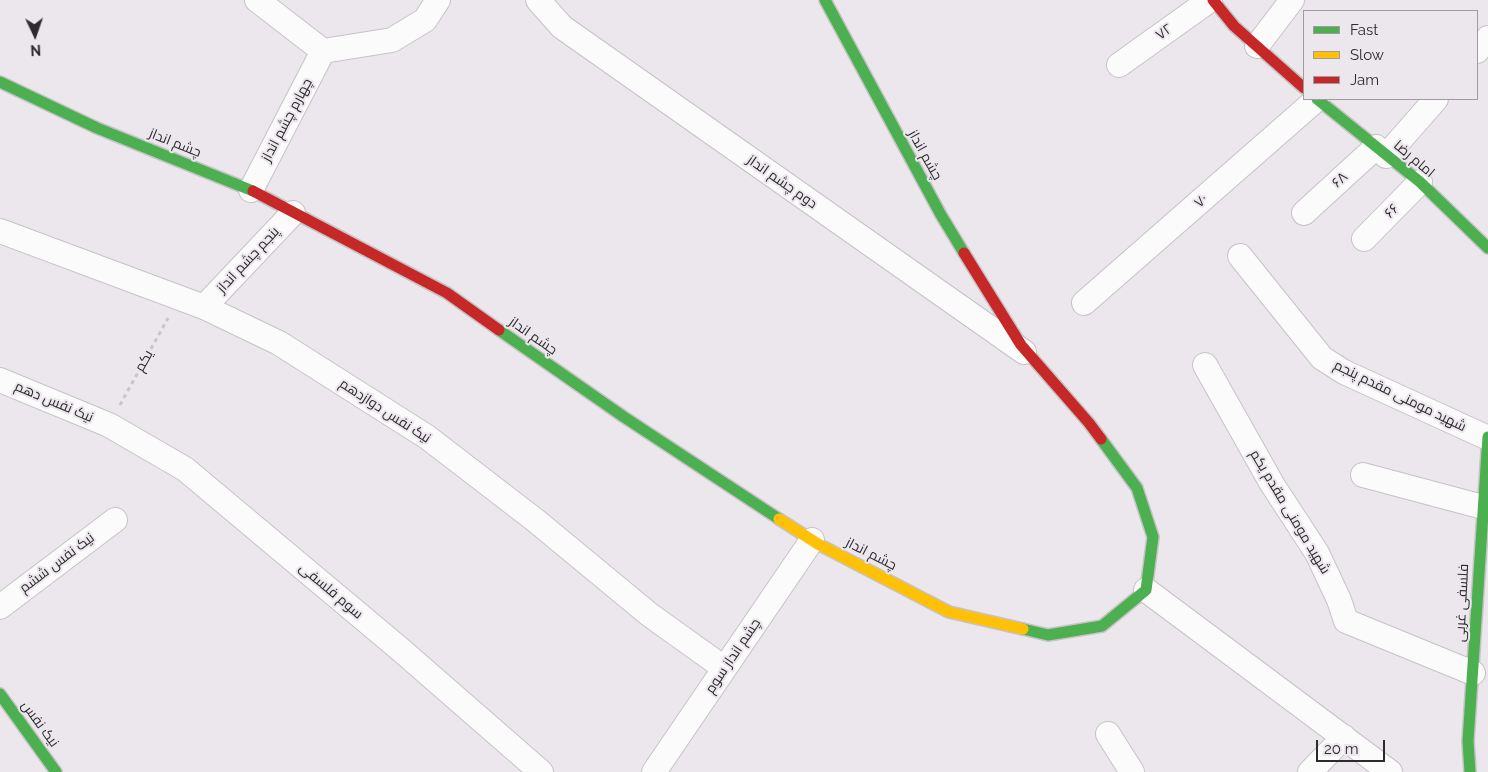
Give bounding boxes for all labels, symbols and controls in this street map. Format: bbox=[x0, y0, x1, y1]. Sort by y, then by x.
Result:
north arrow bbox=[10, 10, 60, 60]
legend bbox=[1303, 10, 1478, 100]
street label: ۷۲ bbox=[1153, 20, 1175, 44]
text: Fast bbox=[1350, 21, 1378, 39]
text: N bbox=[30, 42, 42, 58]
text: Slow bbox=[1350, 46, 1384, 64]
text: Jam bbox=[1350, 71, 1379, 89]
street label: چهارم چشم انداز bbox=[258, 75, 316, 165]
street label: چشم انداز bbox=[146, 125, 204, 161]
street label: چشم انداز bbox=[904, 127, 946, 183]
street label: امام رضا bbox=[1390, 137, 1438, 181]
street label: دوم چشم انداز bbox=[744, 152, 820, 212]
street label: ۶۸ bbox=[1329, 169, 1351, 191]
street label: ۷۰ bbox=[1191, 191, 1211, 211]
street label: ۶۶ bbox=[1381, 200, 1403, 222]
street label: پنجم چشم انداز bbox=[213, 224, 283, 296]
street label: چشم انداز bbox=[506, 313, 560, 359]
street label: یکم bbox=[131, 347, 157, 375]
street label: شهید مومنی مقدم پنجم bbox=[1331, 357, 1469, 435]
street label: نیک نفس دوازدهم bbox=[336, 375, 434, 447]
street label: نیک نفس دهم bbox=[12, 378, 96, 426]
street label: شهید مومنی مقدم یکم bbox=[1246, 447, 1334, 577]
street label: نیک نفس ششم bbox=[16, 529, 98, 597]
street label: چشم انداز bbox=[843, 534, 899, 574]
street label: سوم فلسفی bbox=[296, 559, 366, 623]
street label: فلسفی غربی bbox=[1452, 563, 1472, 643]
street label: چشم انداز سوم bbox=[702, 615, 764, 697]
street label: نیک نفس bbox=[18, 698, 62, 750]
scale bar bbox=[1318, 730, 1387, 762]
text: 20 m bbox=[1324, 740, 1359, 758]

